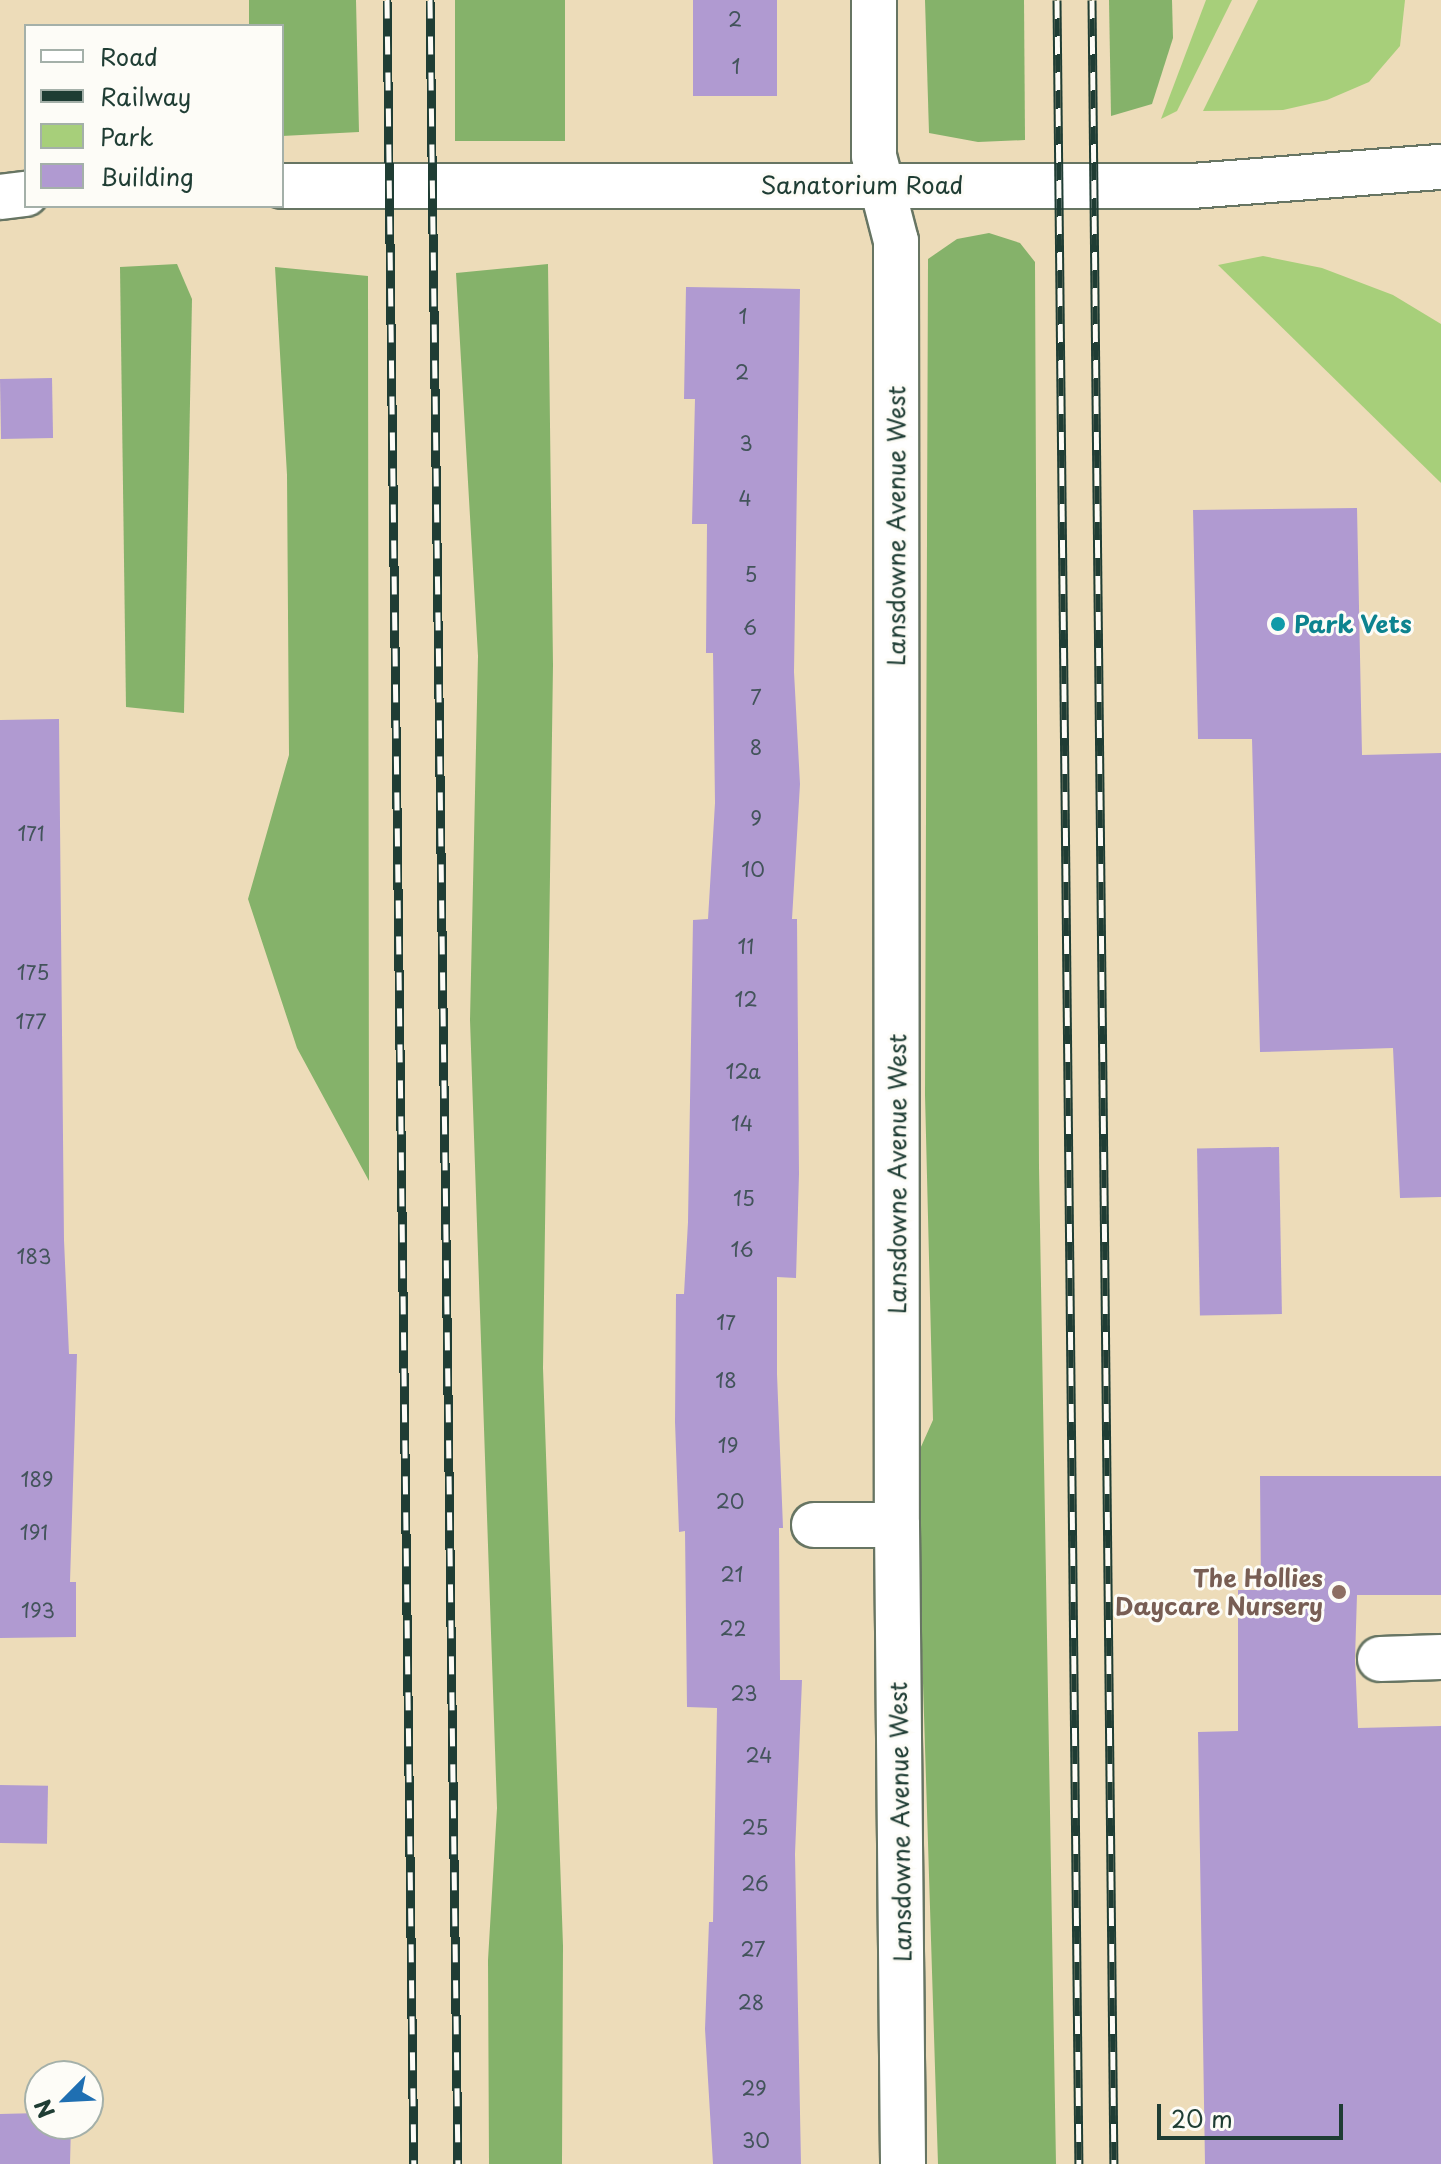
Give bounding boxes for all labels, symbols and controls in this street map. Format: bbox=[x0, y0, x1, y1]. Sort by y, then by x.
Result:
house number: 2 bbox=[728, 7, 742, 31]
legend bbox=[24, 24, 284, 208]
text: Road bbox=[100, 38, 158, 74]
house number: 1 bbox=[732, 54, 740, 78]
text: Railway bbox=[100, 78, 191, 114]
text: Park bbox=[100, 118, 154, 154]
text: Building bbox=[100, 158, 194, 194]
street label: Sanatorium Road bbox=[761, 171, 963, 199]
house number: 1 bbox=[739, 304, 747, 328]
house number: 2 bbox=[735, 360, 749, 384]
street label: Lansdowne Avenue West bbox=[882, 386, 910, 666]
house number: 3 bbox=[739, 431, 753, 455]
house number: 4 bbox=[738, 486, 752, 510]
house number: 5 bbox=[745, 562, 757, 586]
place label: Park Vets bbox=[1294, 610, 1412, 638]
house number: 6 bbox=[743, 615, 757, 639]
marker: Park Vets bbox=[1269, 615, 1287, 633]
house number: 7 bbox=[750, 685, 762, 709]
house number: 8 bbox=[750, 735, 762, 759]
house number: 9 bbox=[750, 806, 762, 830]
house number: 171 bbox=[17, 821, 45, 845]
house number: 10 bbox=[741, 857, 765, 881]
house number: 11 bbox=[738, 934, 754, 958]
house number: 175 bbox=[17, 960, 49, 984]
house number: 12 bbox=[734, 987, 758, 1011]
house number: 177 bbox=[16, 1009, 46, 1033]
street label: Lansdowne Avenue West bbox=[883, 1034, 911, 1314]
house number: 12a bbox=[725, 1059, 761, 1083]
house number: 14 bbox=[731, 1111, 753, 1135]
house number: 15 bbox=[733, 1186, 755, 1210]
house number: 16 bbox=[731, 1237, 753, 1261]
house number: 183 bbox=[17, 1244, 51, 1268]
house number: 17 bbox=[716, 1310, 736, 1334]
house number: 18 bbox=[715, 1368, 737, 1392]
house number: 19 bbox=[718, 1433, 738, 1457]
house number: 189 bbox=[21, 1467, 53, 1491]
house number: 20 bbox=[716, 1489, 744, 1513]
house number: 191 bbox=[20, 1520, 48, 1544]
house number: 21 bbox=[720, 1562, 744, 1586]
place label: The Hollies Daycare Nursery bbox=[1115, 1564, 1323, 1620]
marker: The Hollies Daycare Nursery bbox=[1330, 1583, 1348, 1601]
house number: 193 bbox=[21, 1598, 55, 1622]
house number: 22 bbox=[720, 1616, 746, 1640]
house number: 23 bbox=[730, 1681, 758, 1705]
street label: Lansdowne Avenue West bbox=[883, 1682, 917, 1962]
house number: 24 bbox=[746, 1743, 772, 1767]
house number: 25 bbox=[742, 1815, 768, 1839]
house number: 26 bbox=[741, 1871, 769, 1895]
house number: 27 bbox=[741, 1937, 765, 1961]
house number: 28 bbox=[738, 1990, 764, 2014]
north arrow bbox=[24, 2060, 104, 2140]
house number: 29 bbox=[741, 2076, 767, 2100]
scale bar bbox=[1161, 2088, 1347, 2138]
text: N bbox=[25, 2094, 62, 2124]
text: 20 m bbox=[1171, 2100, 1233, 2136]
house number: 30 bbox=[742, 2128, 770, 2152]

